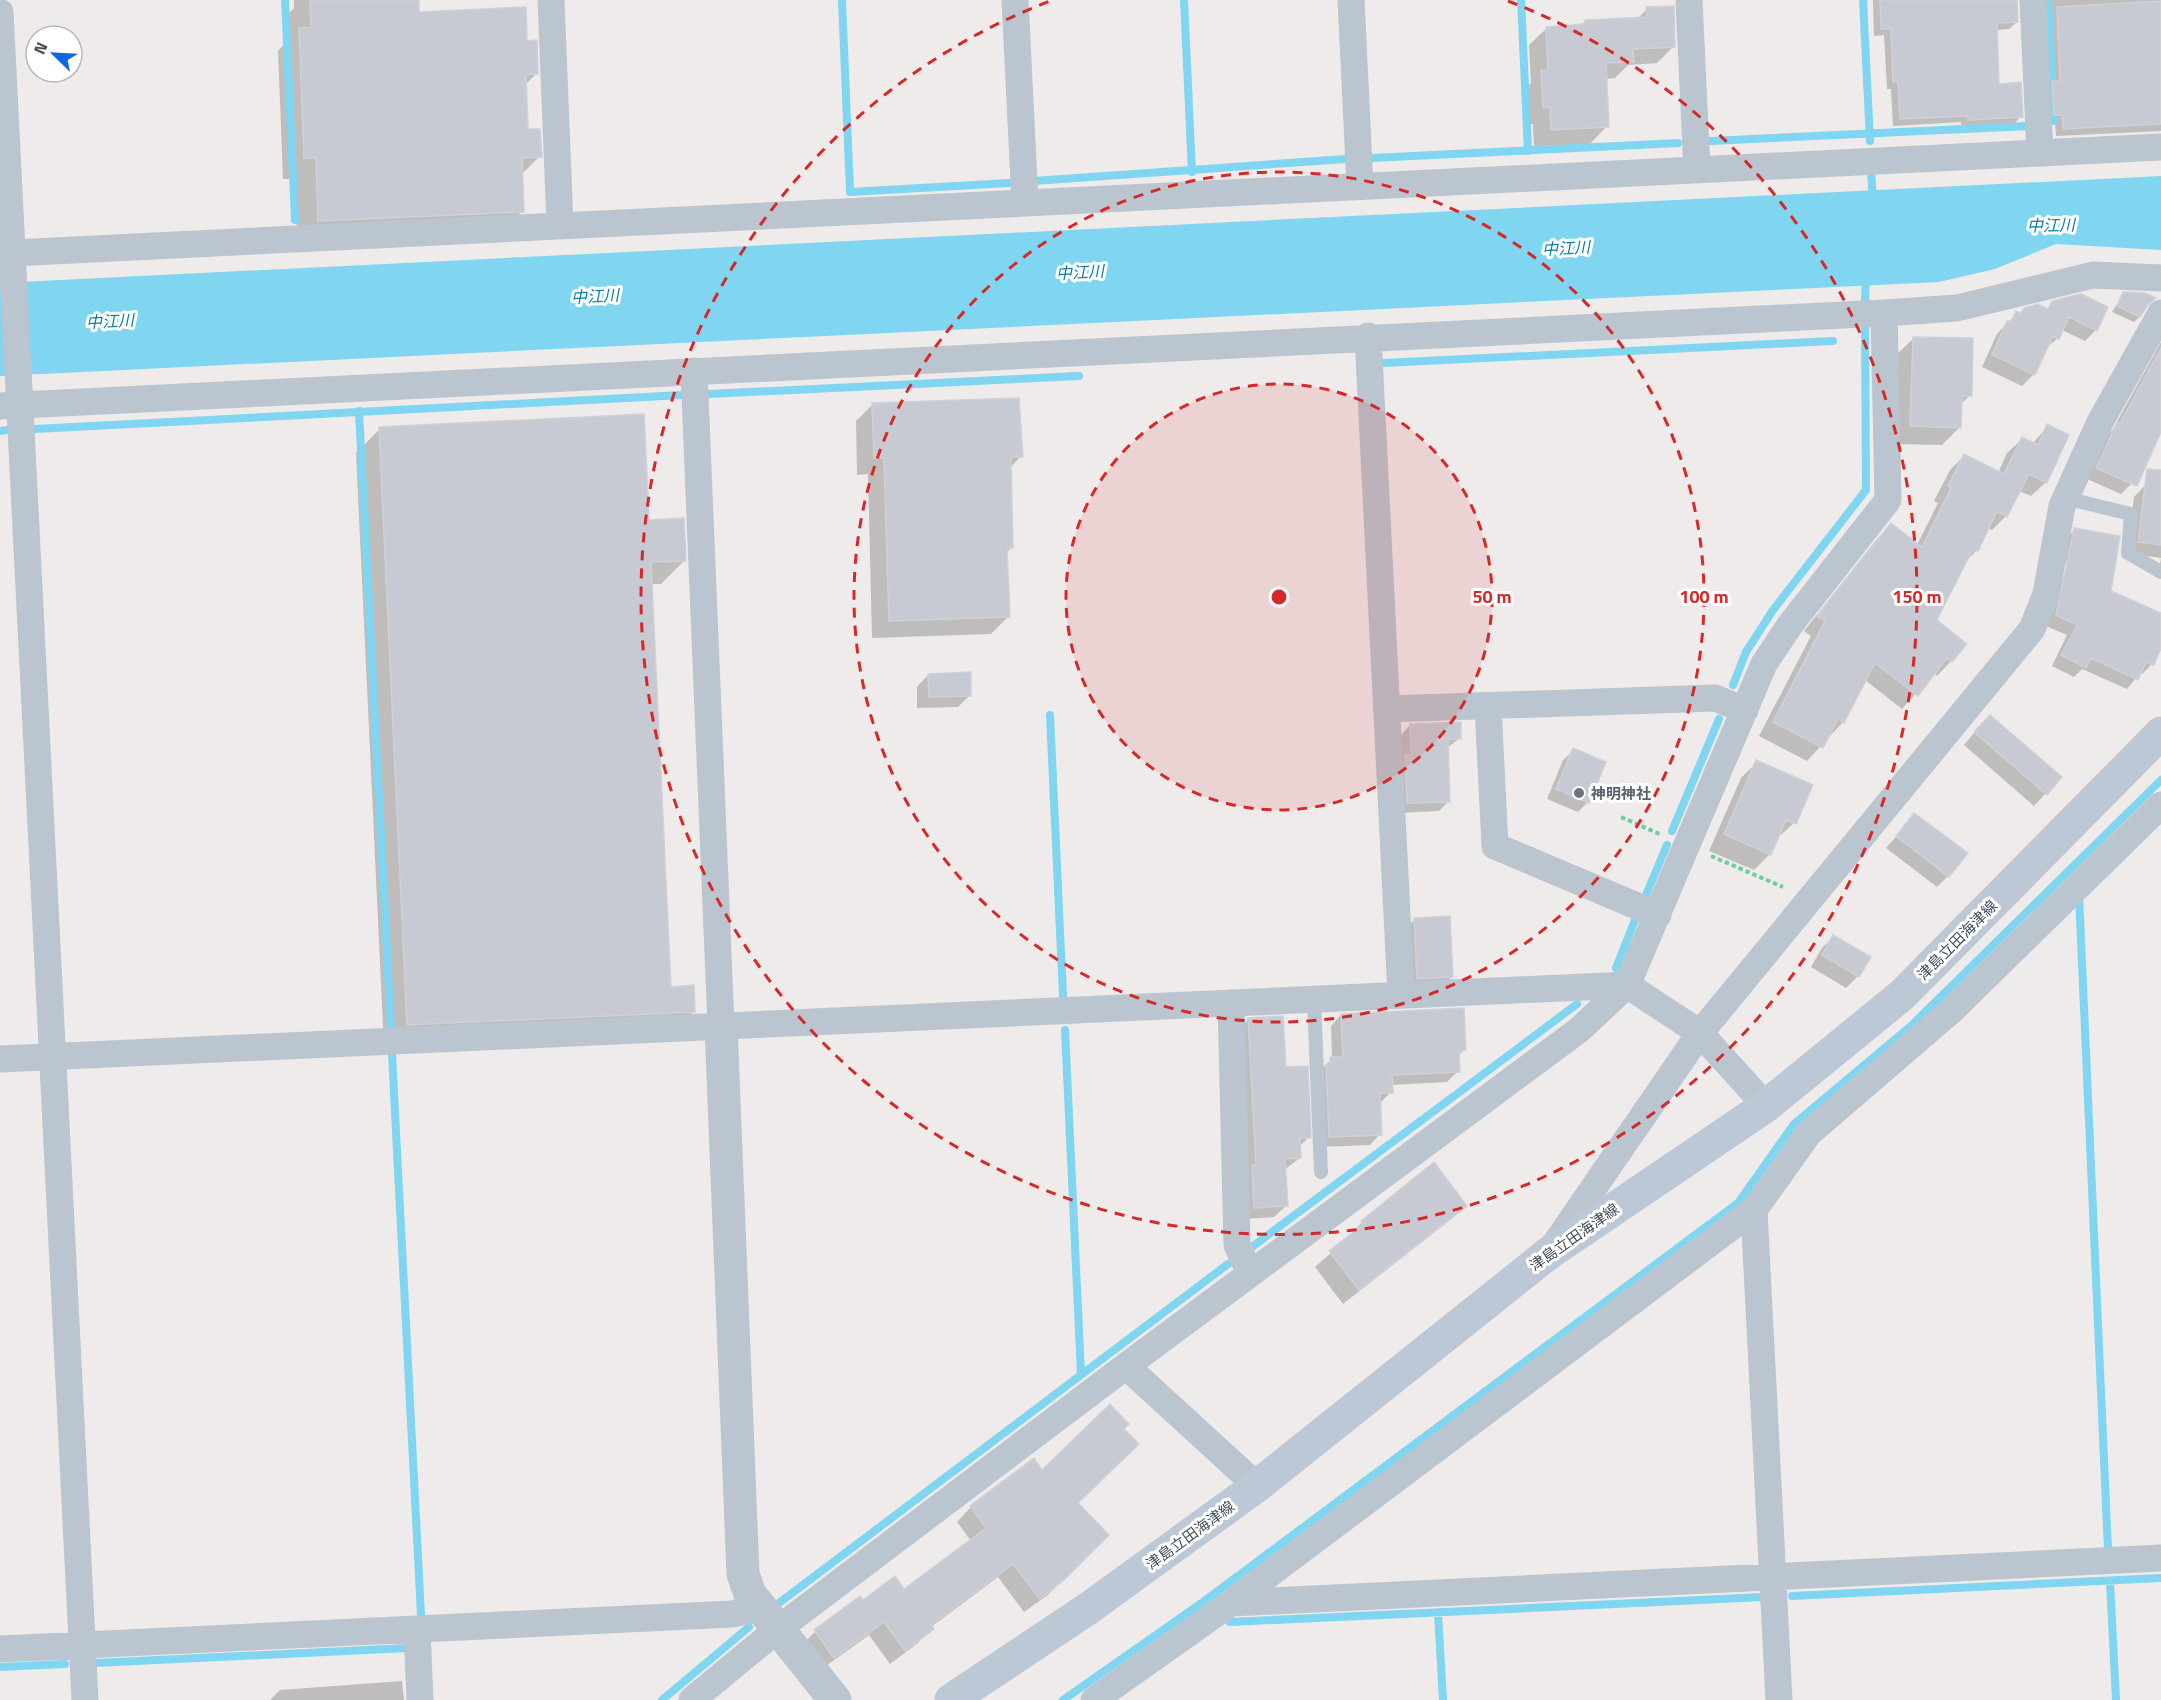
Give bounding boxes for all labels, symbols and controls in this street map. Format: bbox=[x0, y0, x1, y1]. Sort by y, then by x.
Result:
north arrow bbox=[24, 24, 84, 84]
text: N bbox=[27, 38, 54, 58]
water label: 中江川 bbox=[2027, 213, 2077, 237]
water label: 中江川 bbox=[1541, 235, 1593, 261]
water label: 中江川 bbox=[1055, 259, 1107, 285]
water label: 中江川 bbox=[570, 283, 622, 309]
water label: 中江川 bbox=[85, 308, 137, 334]
text: 50 m bbox=[1472, 583, 1512, 610]
text: 100 m bbox=[1679, 583, 1729, 610]
text: 150 m bbox=[1892, 583, 1942, 610]
centre of rings bbox=[1269, 587, 1289, 607]
place label: 神明神社 bbox=[1590, 782, 1651, 805]
marker: 神明神社 bbox=[1572, 786, 1586, 800]
street label: 津島立田海津線 bbox=[1912, 895, 2002, 985]
street label: 津島立田海津線 bbox=[1524, 1197, 1624, 1277]
street label: 津島立田海津線 bbox=[1141, 1495, 1239, 1575]

